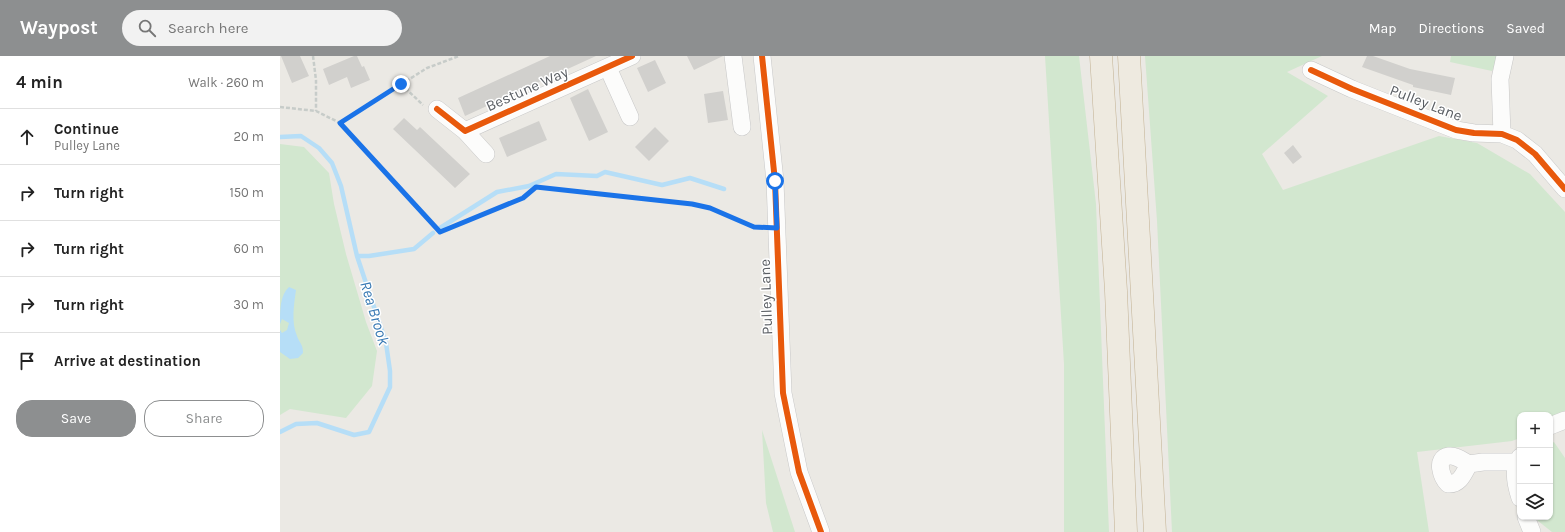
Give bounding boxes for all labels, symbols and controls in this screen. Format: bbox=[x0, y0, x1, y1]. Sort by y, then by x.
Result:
search box bbox=[122, 10, 402, 46]
text: Waypost bbox=[20, 17, 98, 39]
icon: search bbox=[136, 17, 158, 39]
text: Search here bbox=[168, 19, 248, 37]
text: Map bbox=[1369, 20, 1397, 37]
text: Directions bbox=[1419, 20, 1484, 37]
text: Saved bbox=[1506, 20, 1545, 37]
street label: Bestune Way bbox=[483, 63, 571, 115]
text: 4 min bbox=[16, 72, 63, 92]
text: Walk · 260 m bbox=[188, 75, 264, 90]
route end bbox=[392, 75, 410, 93]
street label: Pulley Lane bbox=[1387, 81, 1465, 125]
text: Continue bbox=[54, 120, 119, 138]
icon: ahead bbox=[16, 126, 38, 148]
text: 20 m bbox=[234, 129, 264, 144]
text: Pulley Lane bbox=[54, 138, 120, 153]
route start bbox=[766, 172, 784, 190]
icon: right bbox=[16, 182, 38, 204]
text: Turn right bbox=[54, 184, 124, 202]
text: 150 m bbox=[229, 185, 264, 200]
icon: right bbox=[16, 238, 38, 260]
text: Turn right bbox=[54, 240, 124, 258]
text: 60 m bbox=[234, 241, 264, 256]
street label: Pulley Lane bbox=[756, 259, 776, 335]
water label: Rea Brook bbox=[356, 279, 394, 348]
icon: right bbox=[16, 294, 38, 316]
text: Turn right bbox=[54, 296, 124, 314]
text: 30 m bbox=[233, 297, 264, 312]
icon: arrive bbox=[16, 350, 38, 372]
text: Arrive at destination bbox=[54, 352, 201, 370]
button: Save bbox=[16, 400, 136, 437]
button: Share bbox=[144, 400, 264, 437]
map controls bbox=[1517, 412, 1553, 520]
button: + bbox=[1517, 412, 1553, 448]
button: − bbox=[1517, 448, 1553, 484]
button: layers bbox=[1517, 484, 1553, 520]

